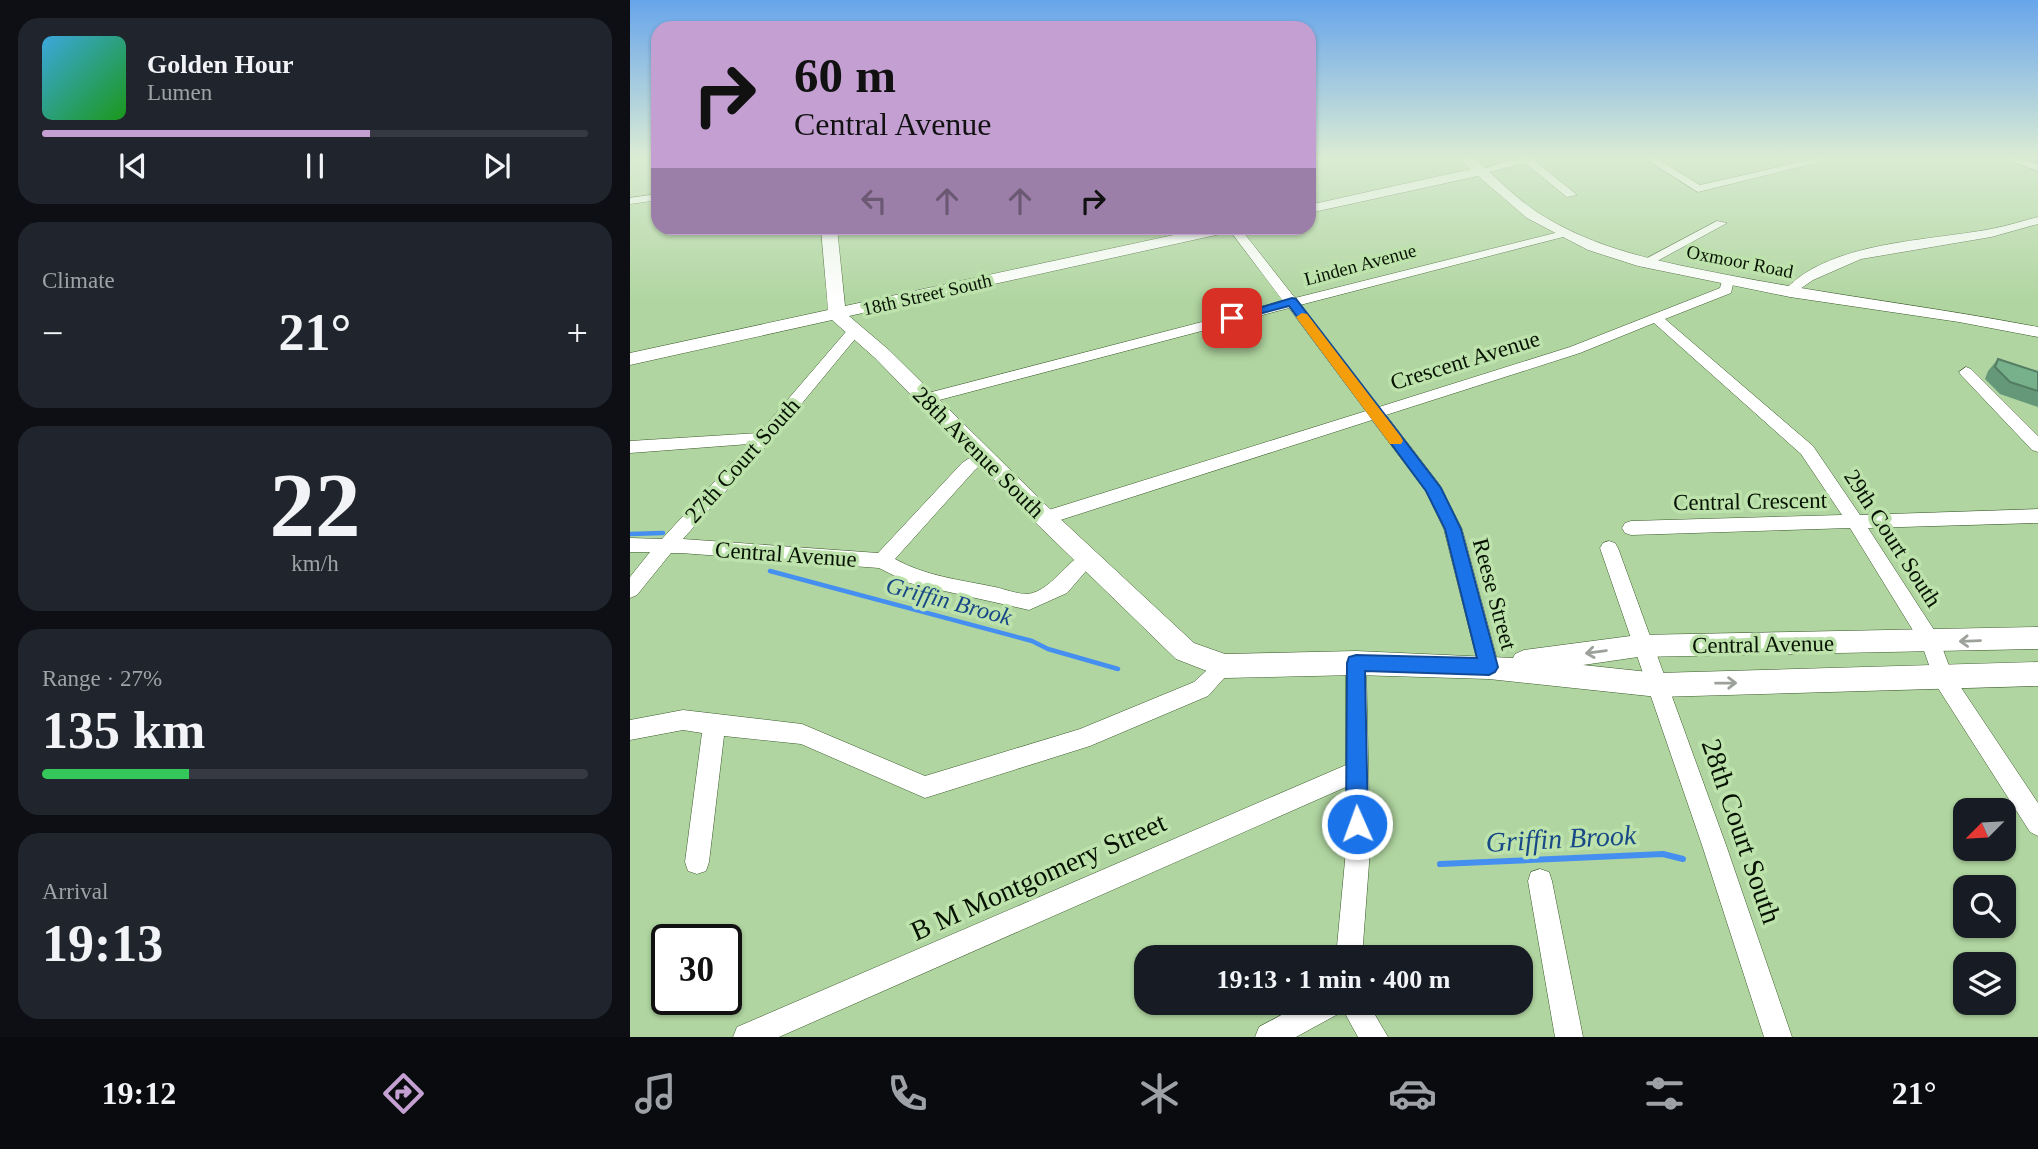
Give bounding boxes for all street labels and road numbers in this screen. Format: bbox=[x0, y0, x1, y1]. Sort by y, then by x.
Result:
street label: Linden Avenue bbox=[1302, 239, 1418, 290]
street label: Oxmoor Road bbox=[1685, 241, 1795, 282]
street label: 18th Street South bbox=[860, 269, 994, 320]
street label: Crescent Avenue bbox=[1387, 326, 1543, 395]
street label: 28th Avenue South bbox=[908, 382, 1050, 523]
street label: 27th Court South bbox=[680, 393, 805, 528]
street label: 29th Court South bbox=[1839, 465, 1946, 612]
street label: Central Crescent bbox=[1673, 488, 1828, 515]
street label: Reese Street bbox=[1468, 536, 1522, 653]
street label: Central Avenue bbox=[714, 537, 858, 572]
street label: Central Avenue bbox=[1692, 631, 1834, 658]
street label: 28th Court South bbox=[1695, 735, 1788, 927]
street label: B M Montgomery Street bbox=[906, 806, 1171, 947]

